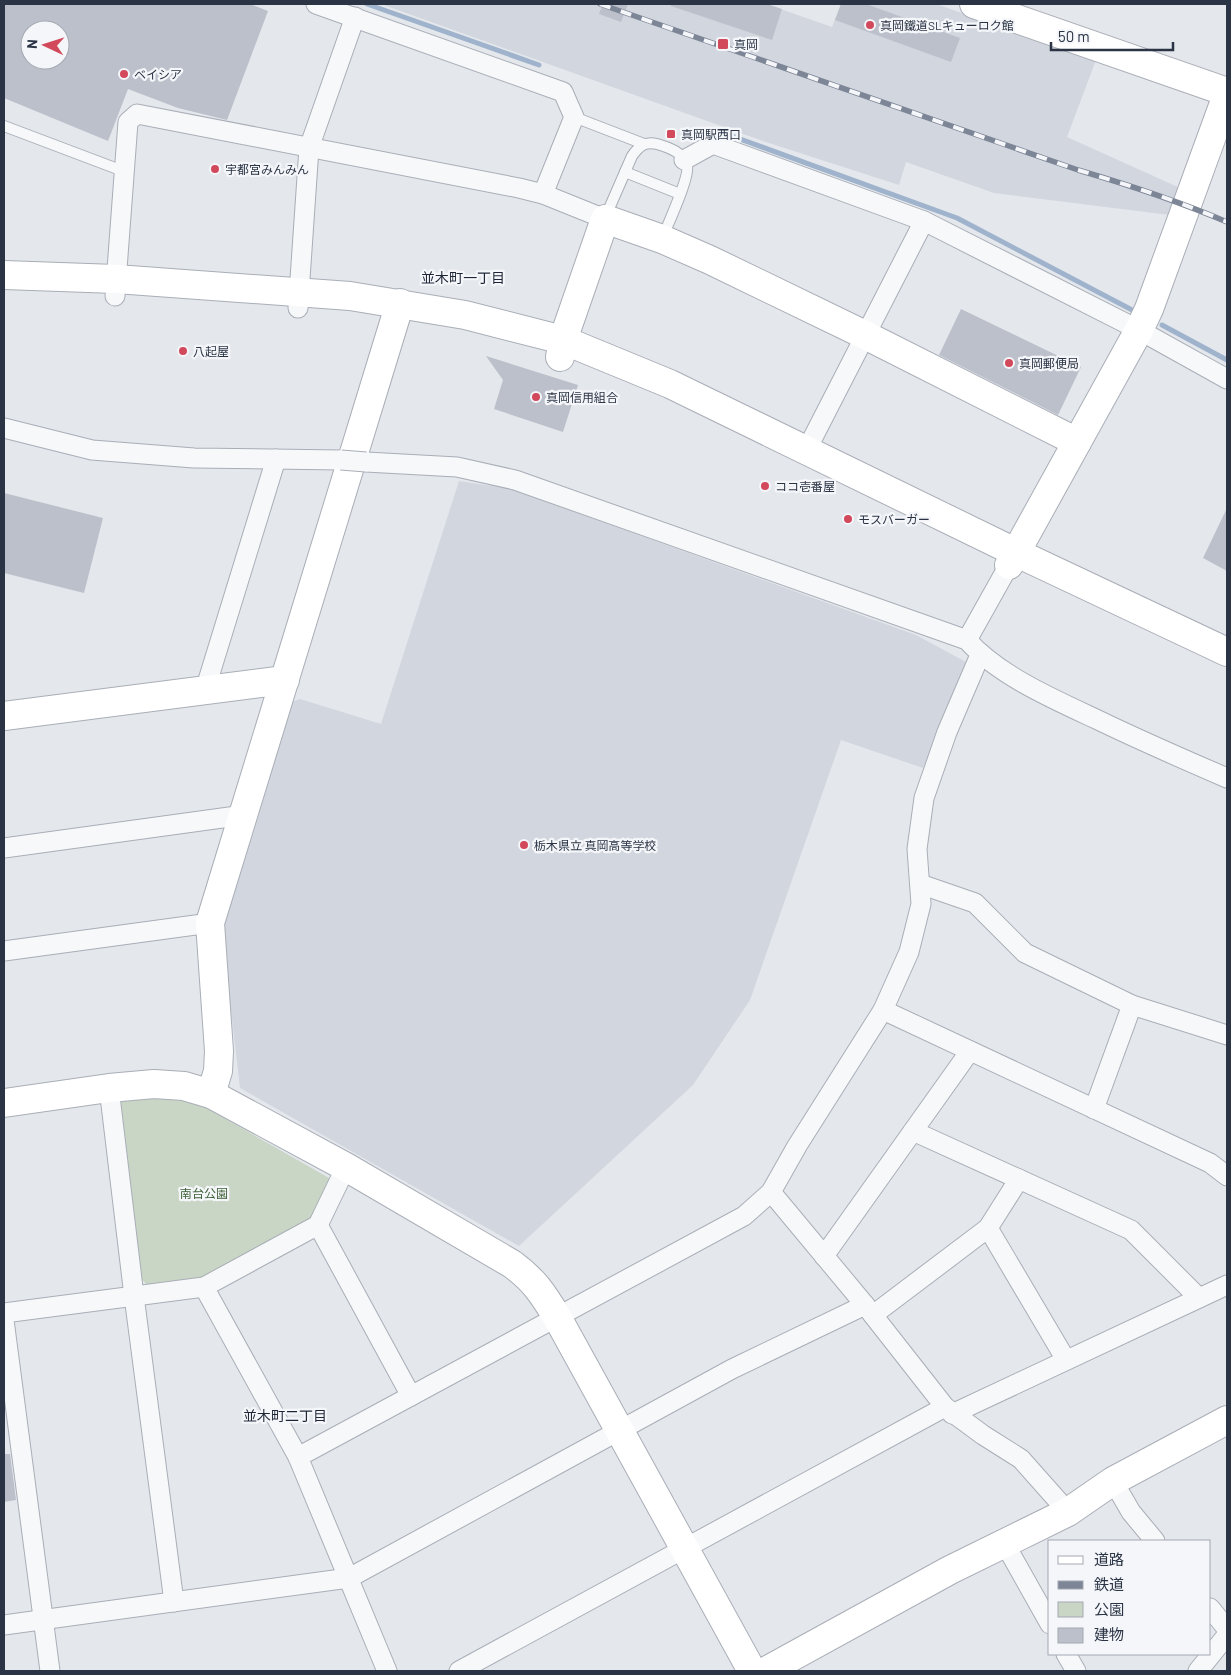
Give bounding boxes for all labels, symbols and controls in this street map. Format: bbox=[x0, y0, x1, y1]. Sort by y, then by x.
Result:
place label: 真岡鐵道SLキューロク館 bbox=[880, 18, 1014, 32]
marker: 真岡鐵道SLキューロク館 bbox=[864, 19, 876, 31]
north arrow bbox=[20, 20, 70, 70]
scale bar bbox=[1051, 20, 1174, 52]
text: 50 m bbox=[1058, 27, 1090, 45]
marker: 真岡 bbox=[716, 37, 730, 51]
place label: 真岡 bbox=[734, 37, 758, 51]
text: N bbox=[23, 39, 40, 49]
place label: ベイシア bbox=[134, 67, 182, 81]
marker: ベイシア bbox=[118, 68, 130, 80]
place label: 真岡駅西口 bbox=[681, 127, 741, 141]
marker: 真岡駅西口 bbox=[665, 128, 677, 140]
place label: 宇都宮みんみん bbox=[225, 162, 309, 176]
marker: 宇都宮みんみん bbox=[209, 163, 221, 175]
district label: 並木町一丁目 bbox=[421, 269, 505, 286]
place label: 八起屋 bbox=[193, 344, 229, 358]
marker: 八起屋 bbox=[177, 345, 189, 357]
place label: 真岡郵便局 bbox=[1019, 356, 1079, 370]
marker: 真岡郵便局 bbox=[1003, 357, 1015, 369]
place label: 真岡信用組合 bbox=[546, 390, 618, 404]
marker: 真岡信用組合 bbox=[530, 391, 542, 403]
place label: ココ壱番屋 bbox=[775, 479, 835, 493]
marker: ココ壱番屋 bbox=[759, 480, 771, 492]
place label: モスバーガー bbox=[858, 512, 930, 526]
marker: モスバーガー bbox=[842, 513, 854, 525]
place label: 栃木県立 真岡高等学校 bbox=[534, 838, 656, 852]
marker: 栃木県立 真岡高等学校 bbox=[518, 839, 530, 851]
park label: 南台公園 bbox=[180, 1186, 228, 1200]
district label: 並木町二丁目 bbox=[243, 1407, 327, 1424]
legend bbox=[1048, 1540, 1211, 1655]
text: 道路 bbox=[1094, 1550, 1124, 1568]
text: 鉄道 bbox=[1094, 1575, 1124, 1593]
text: 公園 bbox=[1094, 1600, 1124, 1618]
text: 建物 bbox=[1094, 1625, 1124, 1643]

